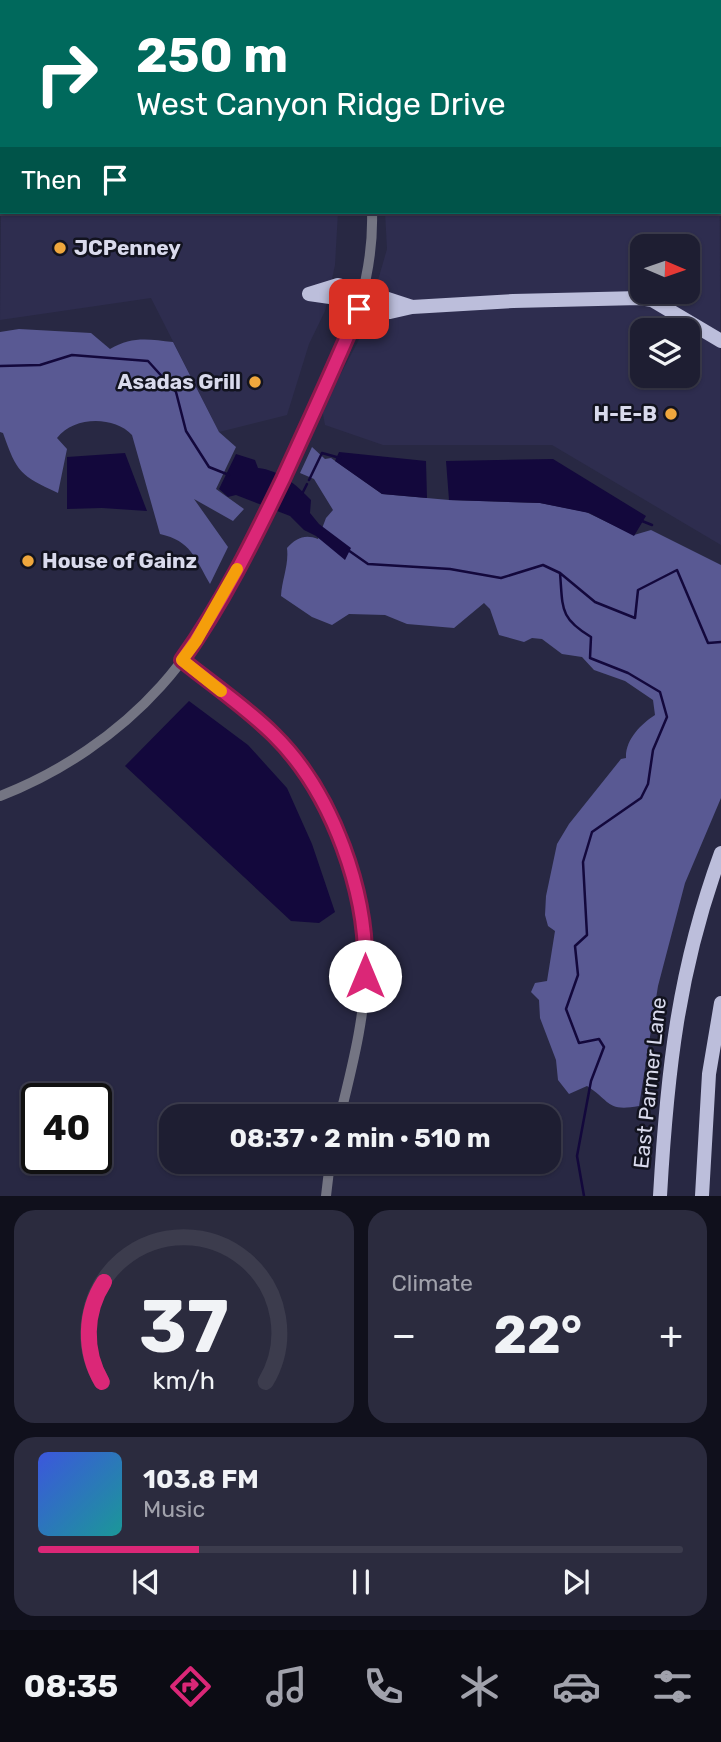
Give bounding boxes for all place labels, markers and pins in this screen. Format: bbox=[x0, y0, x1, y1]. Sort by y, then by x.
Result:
place label: JCPenney bbox=[74, 235, 181, 260]
marker: JCPenney bbox=[52, 240, 68, 256]
pin bbox=[329, 279, 389, 339]
place label: Asadas Grill bbox=[118, 369, 241, 394]
marker: Asadas Grill bbox=[247, 374, 263, 390]
place label: H-E-B bbox=[593, 401, 657, 426]
marker: H-E-B bbox=[663, 406, 679, 422]
place label: House of Gainz bbox=[42, 548, 197, 573]
marker: House of Gainz bbox=[20, 553, 36, 569]

